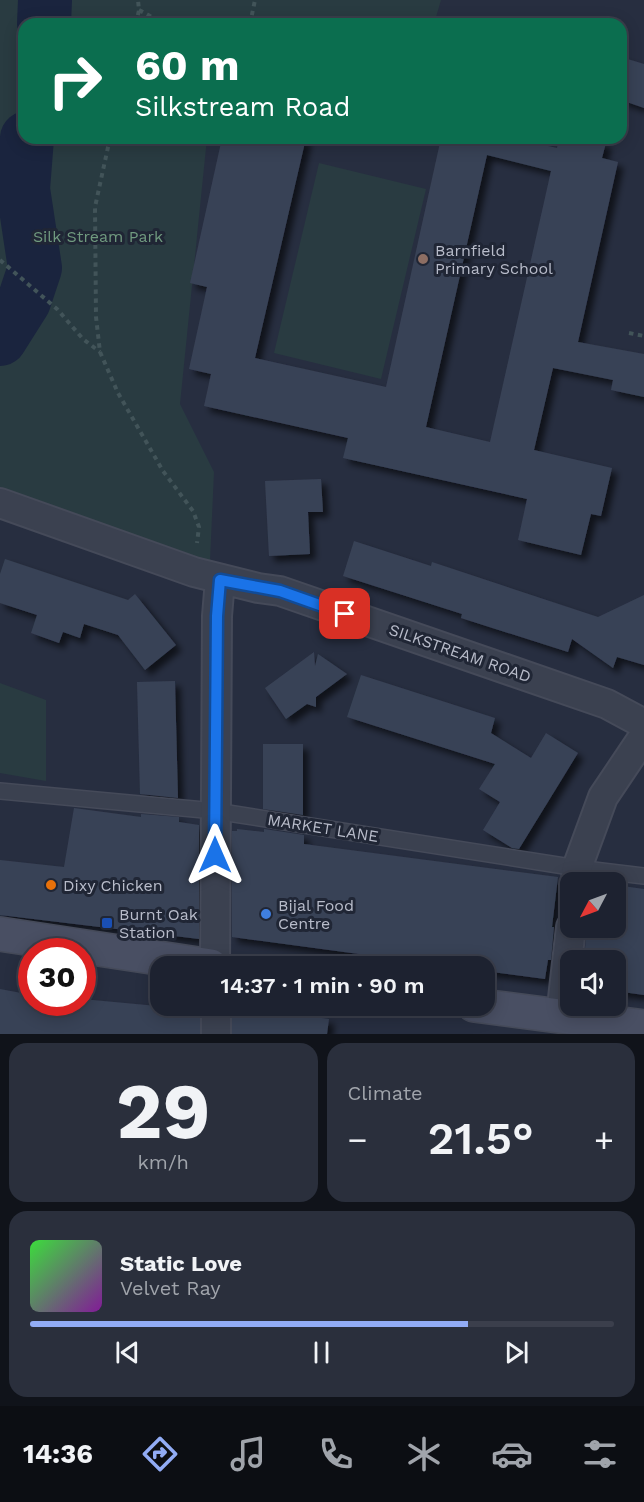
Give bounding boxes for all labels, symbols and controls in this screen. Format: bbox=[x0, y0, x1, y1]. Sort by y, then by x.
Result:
text: 60 m bbox=[135, 41, 239, 90]
icon: right bbox=[36, 42, 114, 120]
text: Silkstream Road bbox=[135, 91, 350, 123]
park label: Silk Stream Park bbox=[33, 227, 163, 246]
place label: Barnfield Primary School bbox=[435, 241, 553, 278]
marker: Barnfield Primary School bbox=[416, 252, 430, 266]
pin bbox=[319, 588, 370, 639]
icon: arrive bbox=[328, 597, 361, 630]
street label: SILKSTREAM ROAD bbox=[386, 620, 534, 686]
street label: MARKET LANE bbox=[266, 810, 380, 846]
position arrow bbox=[183, 823, 247, 887]
north arrow bbox=[560, 872, 626, 938]
map controls bbox=[560, 872, 626, 1016]
place label: Dixy Chicken bbox=[63, 876, 163, 895]
marker: Dixy Chicken bbox=[44, 878, 58, 892]
place label: Bijal Food Centre bbox=[278, 896, 354, 933]
place label: Burnt Oak Station bbox=[119, 905, 198, 942]
marker: Bijal Food Centre bbox=[259, 907, 273, 921]
marker: Burnt Oak Station bbox=[100, 916, 114, 930]
speed limit sign: 30 bbox=[18, 938, 96, 1016]
button: sound bbox=[560, 950, 626, 1016]
text: 14:37 · 1 min · 90 m bbox=[221, 973, 424, 998]
text: 29 bbox=[116, 1065, 211, 1157]
text: Climate bbox=[348, 1081, 423, 1105]
text: 21.5° bbox=[428, 1112, 534, 1165]
text: − bbox=[348, 1120, 367, 1159]
text: + bbox=[594, 1120, 614, 1159]
text: km/h bbox=[137, 1150, 189, 1174]
text: Static Love bbox=[120, 1251, 242, 1276]
text: Velvet Ray bbox=[120, 1276, 221, 1300]
icon: previous bbox=[111, 1336, 144, 1369]
icon: pause bbox=[305, 1336, 338, 1369]
icon: next bbox=[500, 1336, 533, 1369]
icon: directions bbox=[139, 1433, 181, 1475]
icon: music bbox=[227, 1433, 269, 1475]
icon: phone bbox=[315, 1433, 357, 1475]
icon: climate bbox=[403, 1433, 445, 1475]
icon: car bbox=[491, 1433, 533, 1475]
icon: filters bbox=[579, 1433, 621, 1475]
text: 14:36 bbox=[23, 1438, 93, 1470]

